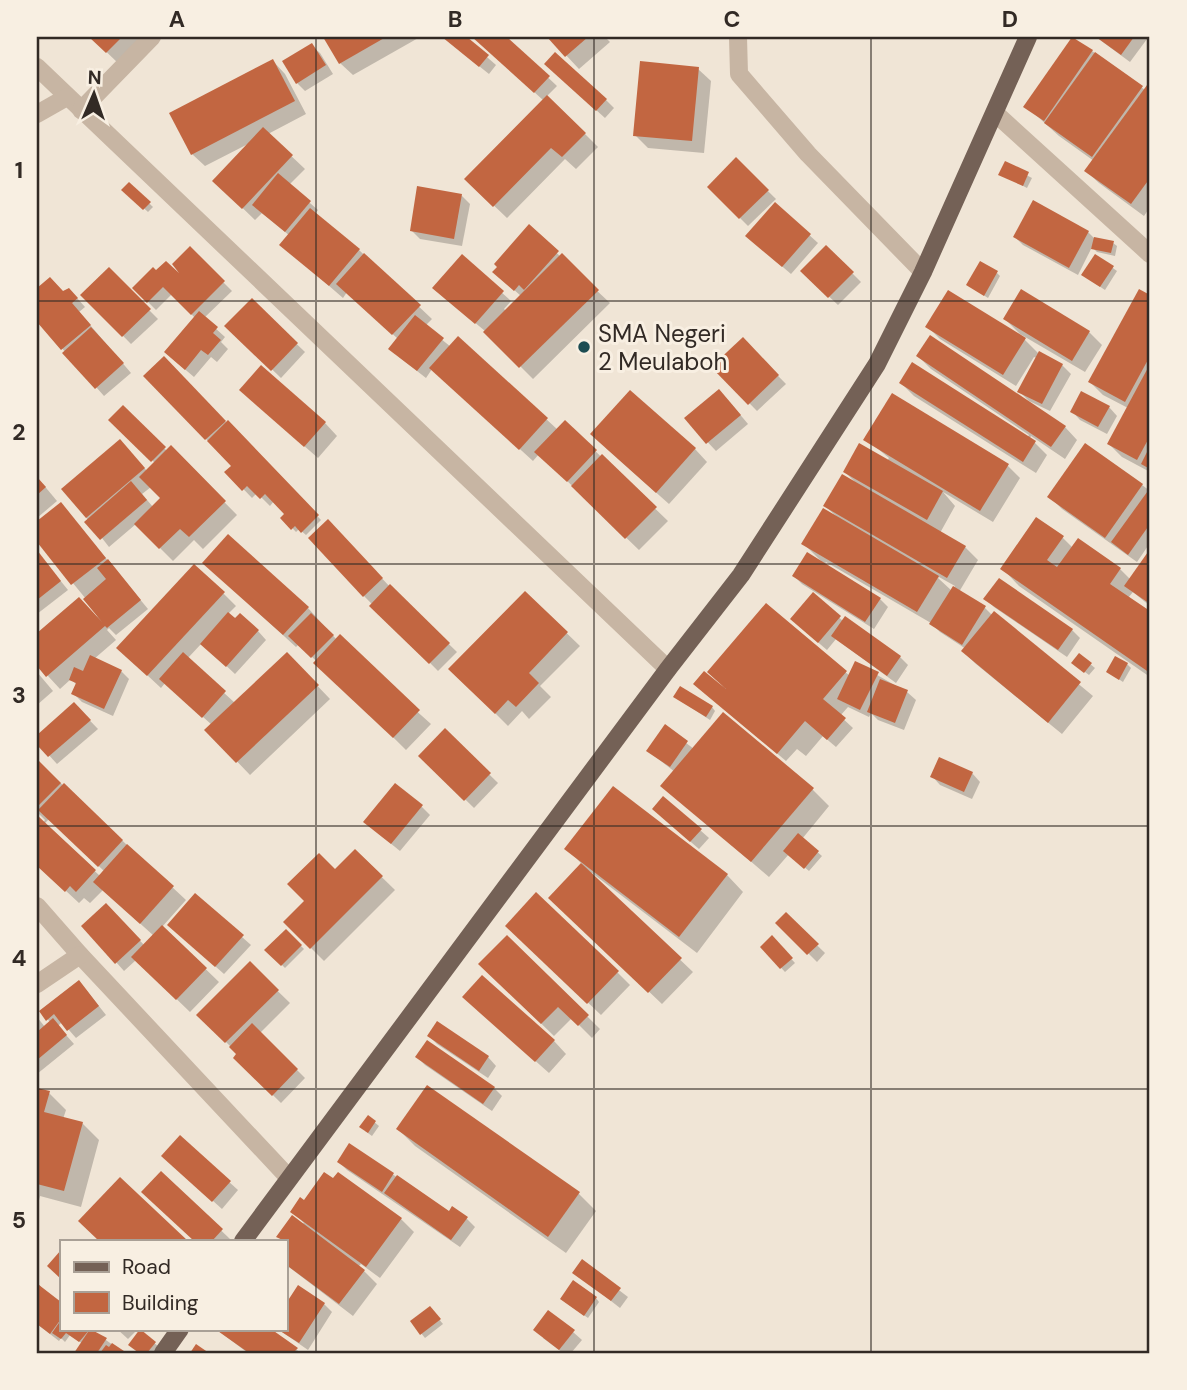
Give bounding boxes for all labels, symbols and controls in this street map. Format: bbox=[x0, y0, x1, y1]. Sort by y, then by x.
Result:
text: A bbox=[169, 4, 185, 34]
text: B bbox=[448, 4, 462, 34]
text: C bbox=[724, 4, 740, 34]
text: D bbox=[1002, 4, 1018, 34]
north arrow bbox=[60, 60, 130, 130]
text: N bbox=[87, 65, 102, 90]
text: 1 bbox=[15, 155, 23, 185]
place label: SMA Negeri 2 Meulaboh bbox=[598, 318, 727, 377]
marker: SMA Negeri 2 Meulaboh bbox=[576, 339, 592, 355]
text: 2 bbox=[12, 417, 26, 447]
text: 3 bbox=[12, 680, 26, 710]
text: 4 bbox=[12, 943, 27, 973]
text: 5 bbox=[12, 1205, 26, 1235]
legend bbox=[60, 1240, 287, 1330]
text: Road bbox=[122, 1253, 171, 1281]
text: Building bbox=[122, 1289, 199, 1317]

